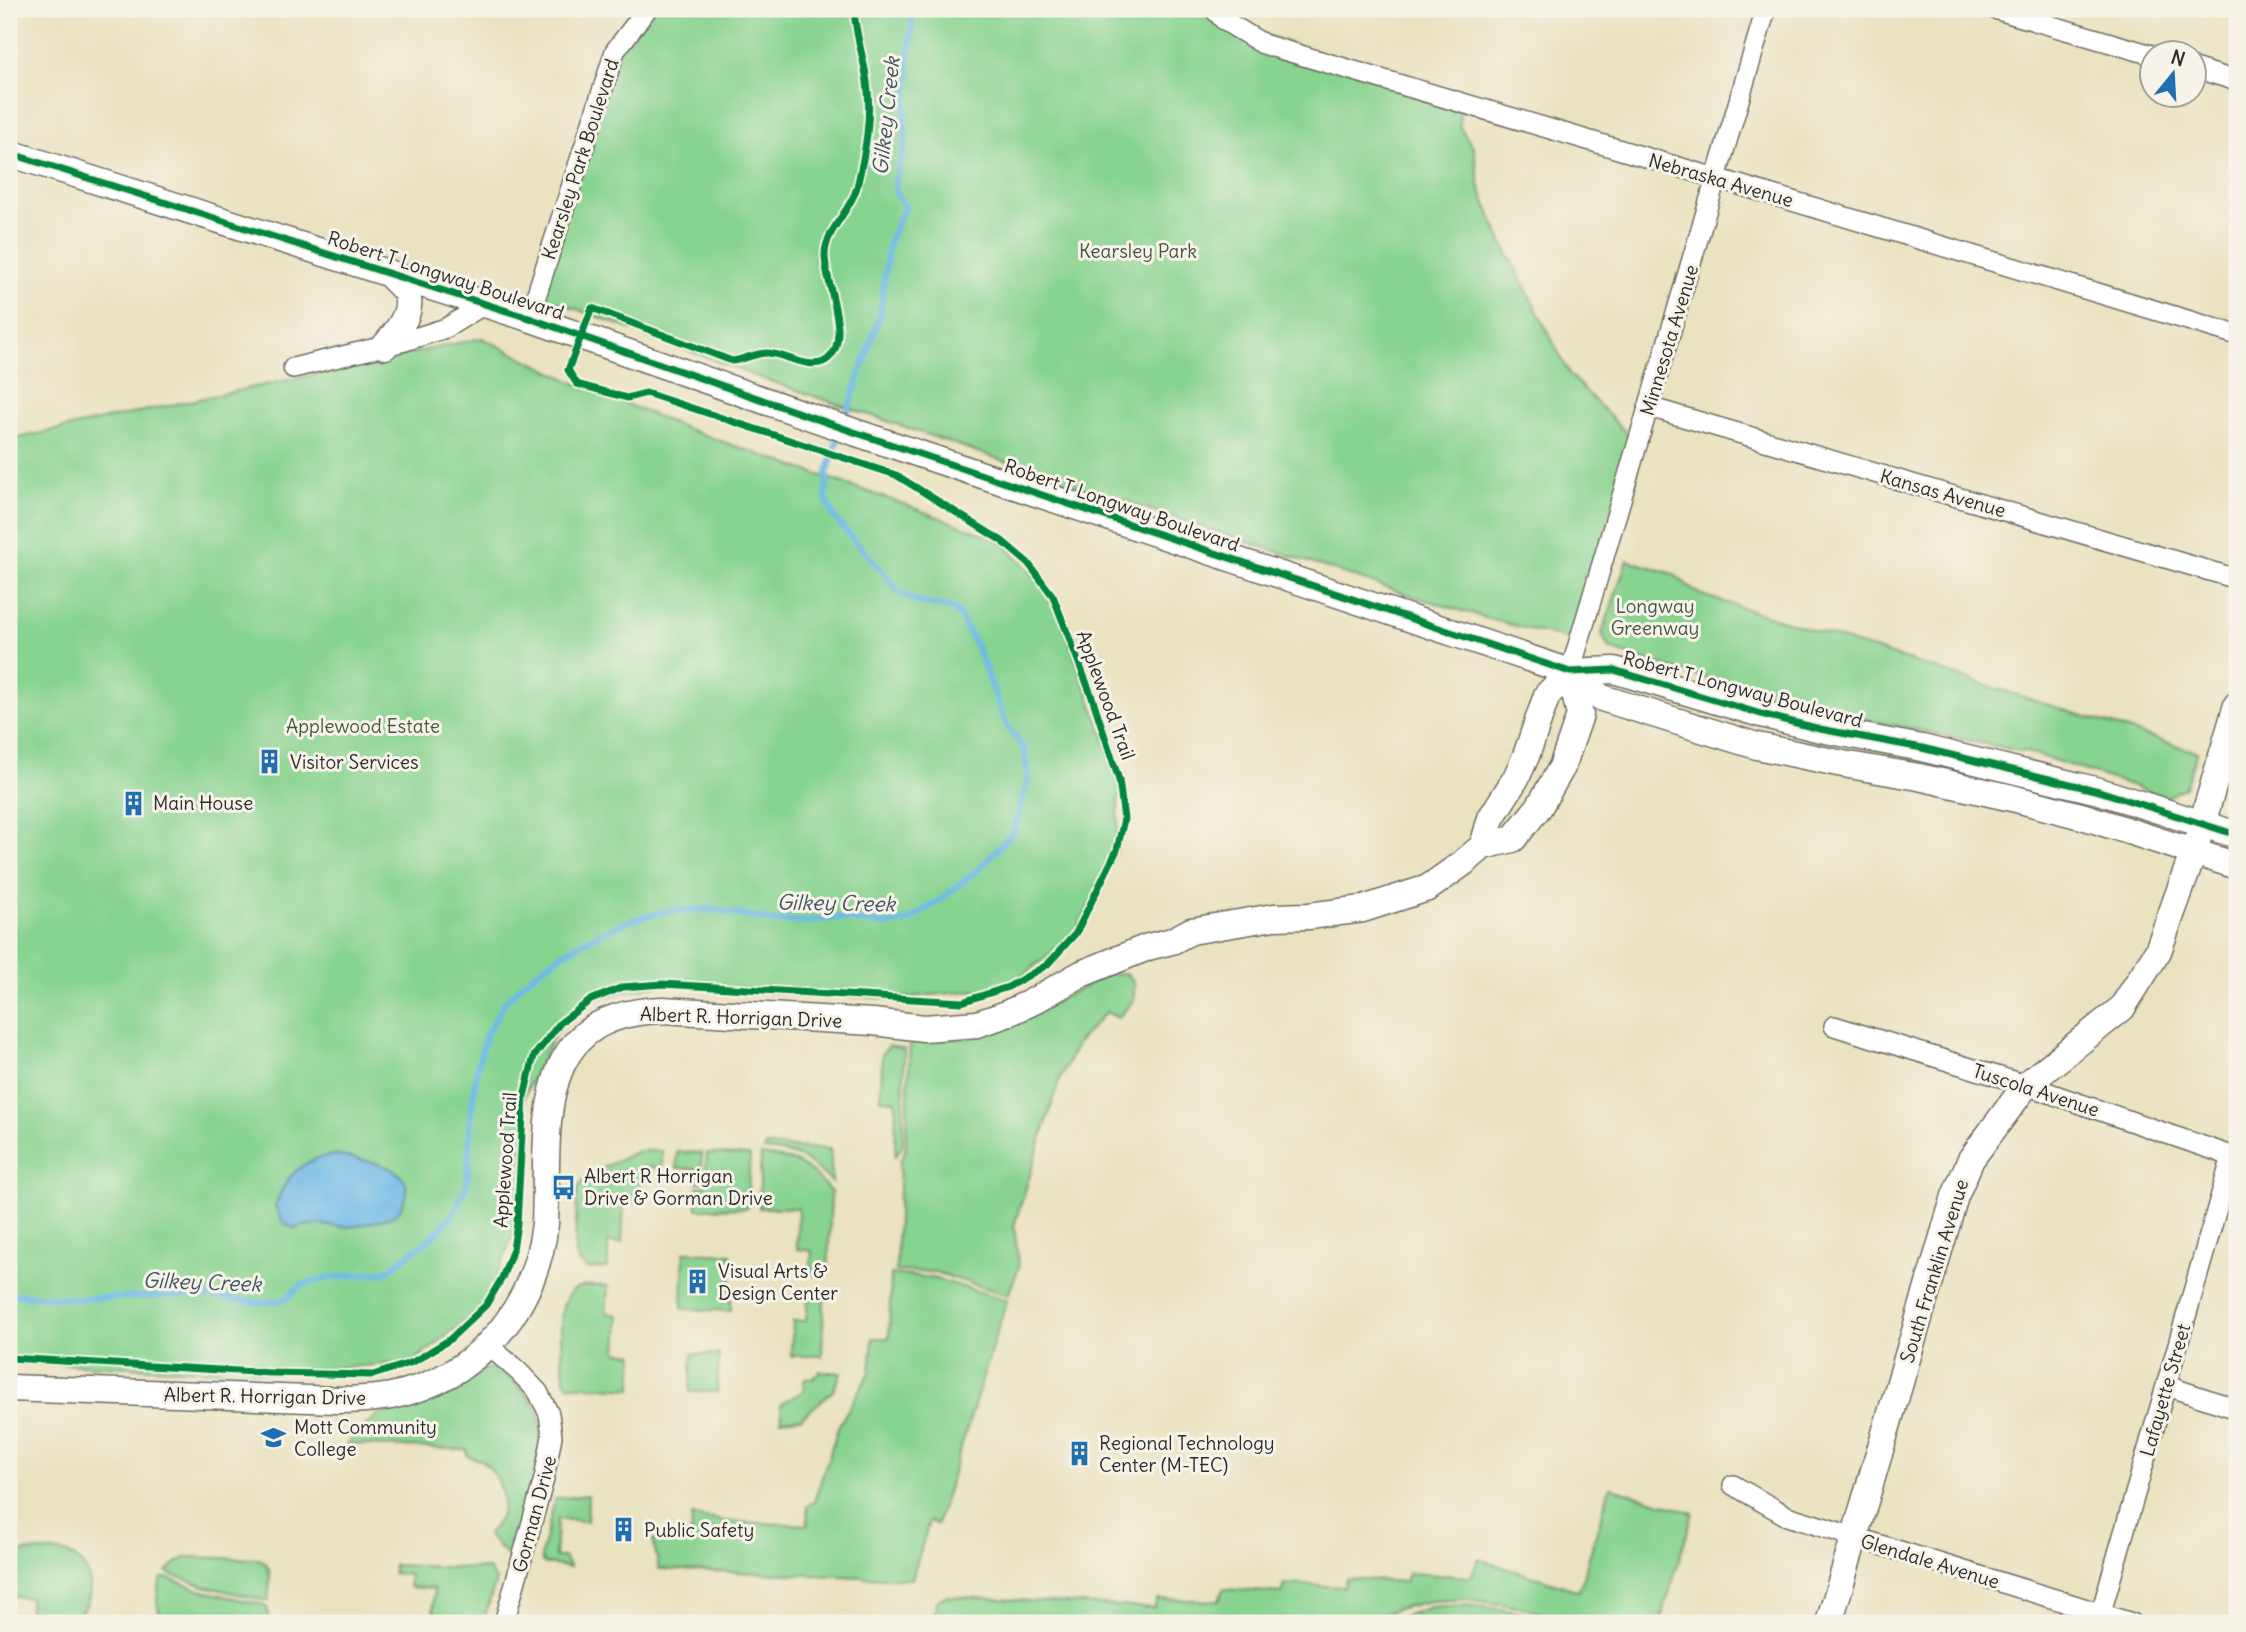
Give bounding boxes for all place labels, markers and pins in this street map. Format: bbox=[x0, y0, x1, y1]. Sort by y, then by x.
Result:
building icon: Visitor Services bbox=[256, 748, 284, 776]
place label: Visitor Services bbox=[290, 750, 419, 774]
building icon: Main House bbox=[119, 789, 147, 817]
place label: Main House bbox=[153, 791, 253, 815]
place label: Albert R Horrigan Drive & Gorman Drive bbox=[584, 1164, 773, 1210]
bus stop icon: Albert R Horrigan Drive & Gorman Drive bbox=[550, 1173, 578, 1201]
place label: Visual Arts & Design Center bbox=[718, 1259, 838, 1305]
building icon: Visual Arts & Design Center bbox=[684, 1268, 712, 1296]
place label: Mott Community College bbox=[294, 1415, 437, 1461]
school or university icon: Mott Community College bbox=[260, 1424, 288, 1452]
place label: Regional Technology Center (M-TEC) bbox=[1099, 1431, 1275, 1477]
building icon: Regional Technology Center (M-TEC) bbox=[1065, 1440, 1093, 1468]
building icon: Public Safety bbox=[610, 1516, 638, 1544]
place label: Public Safety bbox=[644, 1518, 754, 1542]

